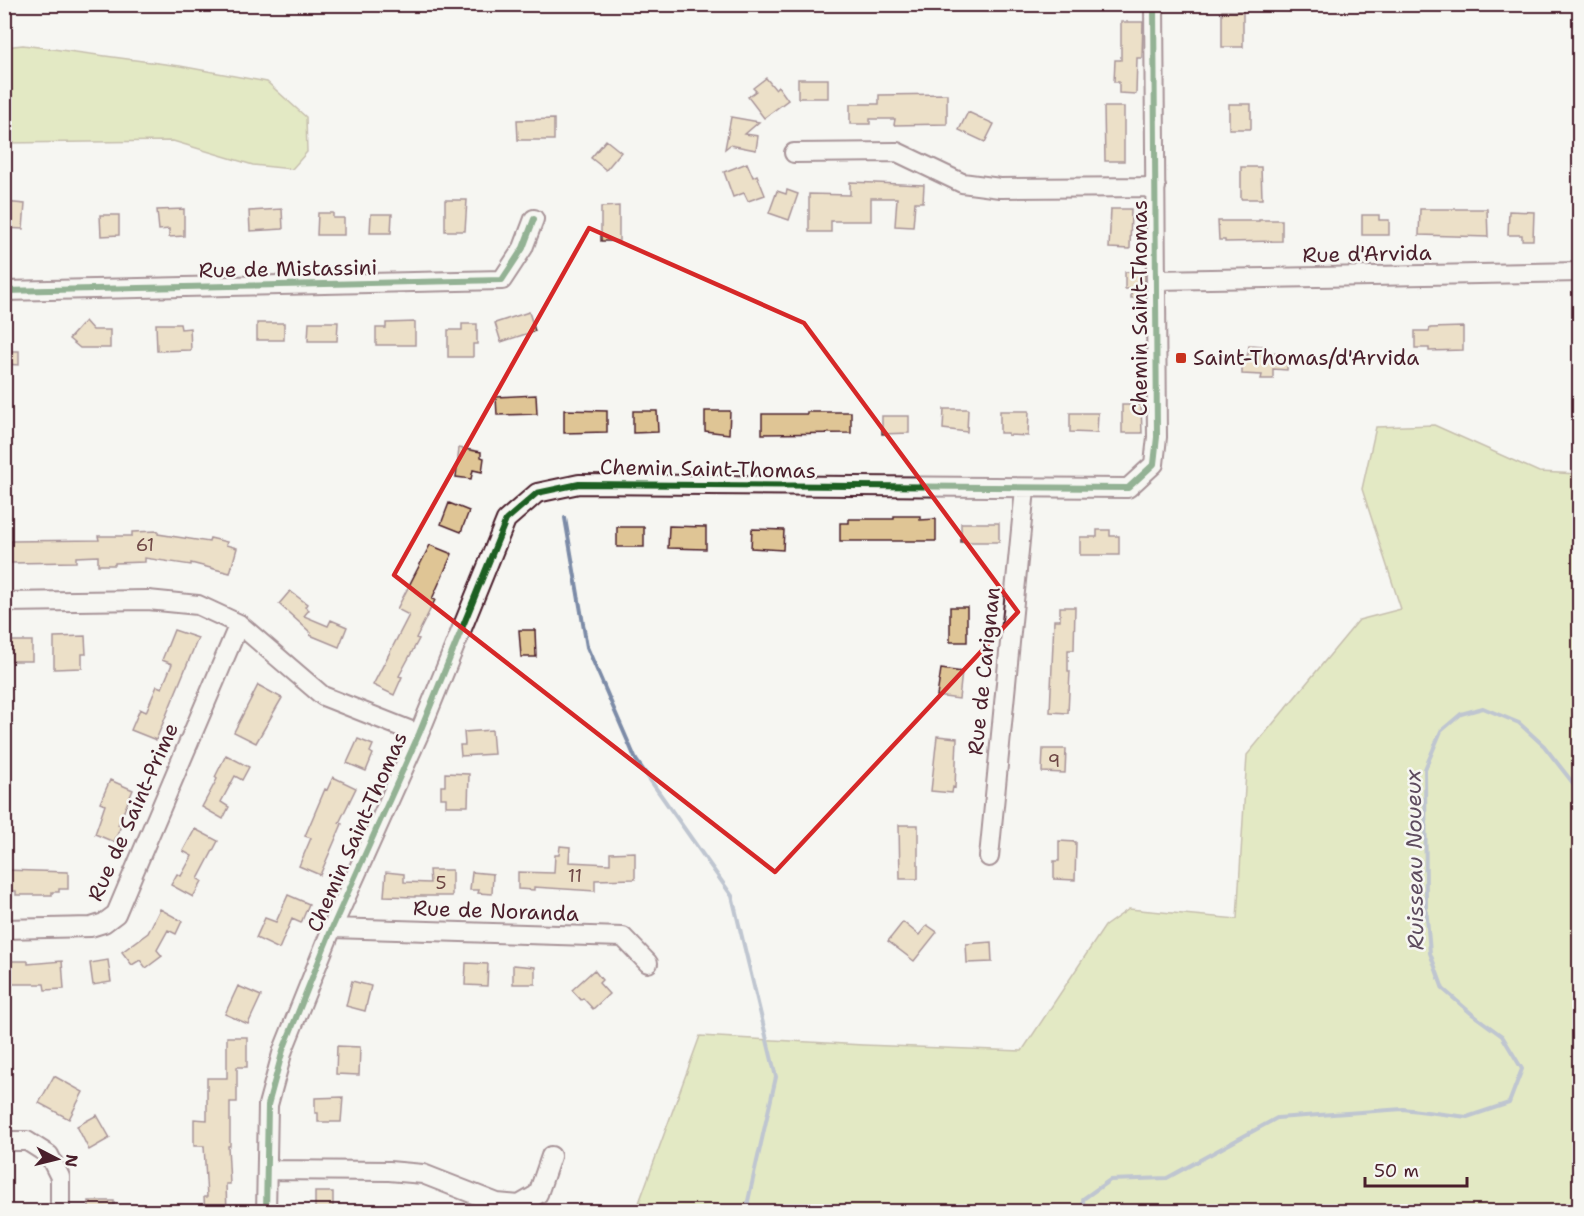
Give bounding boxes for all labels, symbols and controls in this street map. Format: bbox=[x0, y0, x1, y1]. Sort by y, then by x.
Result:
street label: Chemin Saint-Thomas bbox=[1126, 200, 1154, 416]
street label: Rue d'Arvida bbox=[1302, 239, 1432, 269]
street label: Rue de Mistassini bbox=[198, 253, 378, 285]
place label: Saint-Thomas/d'Arvida bbox=[1193, 344, 1419, 372]
marker: Saint-Thomas/d'Arvida bbox=[1174, 351, 1188, 365]
street label: Chemin Saint-Thomas bbox=[600, 453, 816, 485]
house number: 61 bbox=[136, 533, 154, 557]
street label: Rue de Carignan bbox=[961, 585, 1007, 756]
street label: Rue de Saint-Prime bbox=[81, 718, 185, 906]
street label: Chemin Saint-Thomas bbox=[300, 728, 414, 936]
house number: 9 bbox=[1048, 749, 1060, 773]
water label: Ruisseau Noueux bbox=[1398, 768, 1431, 950]
house number: 11 bbox=[568, 864, 582, 888]
house number: 5 bbox=[435, 871, 447, 895]
street label: Rue de Noranda bbox=[412, 894, 580, 928]
north arrow bbox=[27, 1129, 87, 1189]
scale bar bbox=[1365, 1150, 1467, 1188]
text: N bbox=[60, 1153, 83, 1168]
text: 50 m bbox=[1374, 1159, 1419, 1183]

